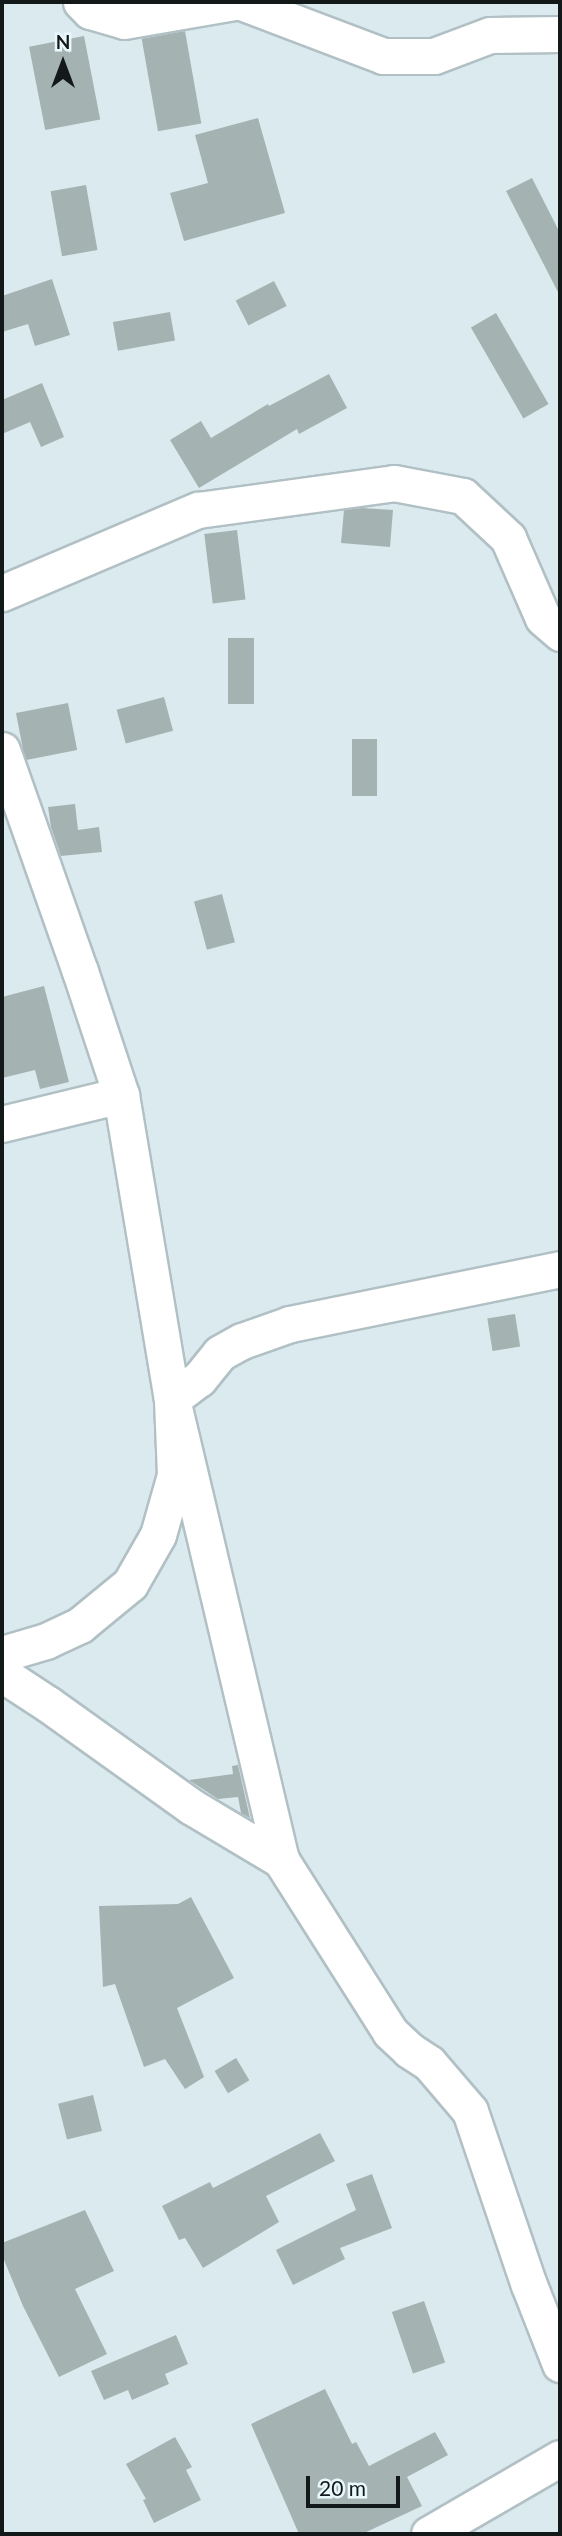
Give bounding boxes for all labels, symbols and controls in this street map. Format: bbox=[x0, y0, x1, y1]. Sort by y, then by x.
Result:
north arrow bbox=[28, 28, 98, 98]
text: N bbox=[56, 30, 70, 53]
scale bar bbox=[310, 2462, 405, 2506]
text: 20 m bbox=[319, 2475, 366, 2500]

